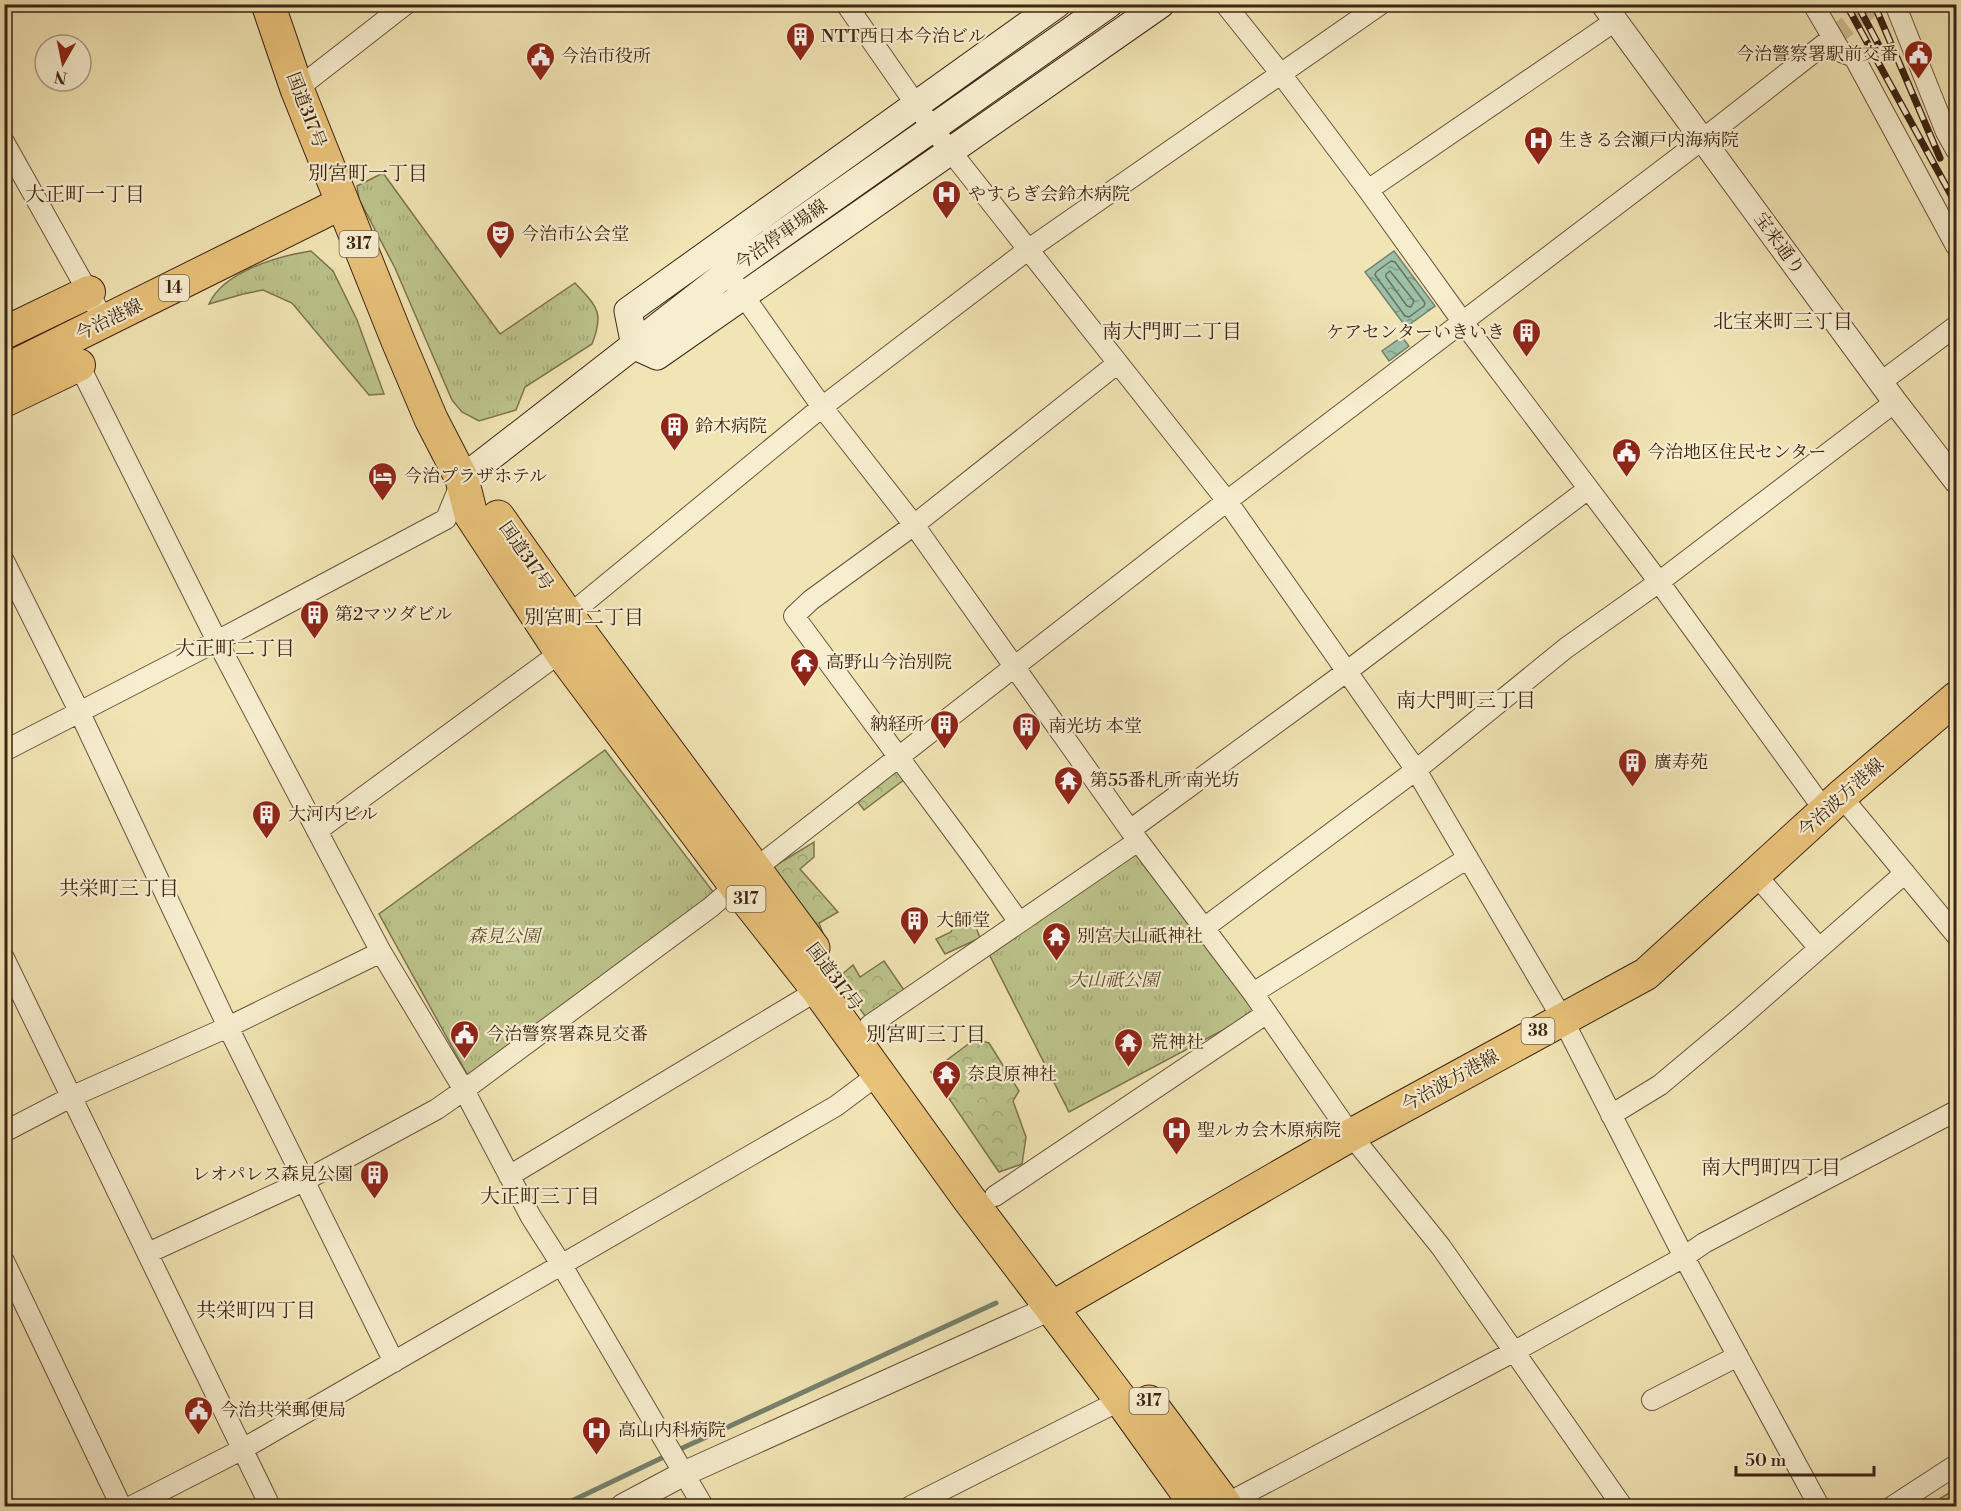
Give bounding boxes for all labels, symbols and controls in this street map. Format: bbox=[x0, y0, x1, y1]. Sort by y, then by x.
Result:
building icon: NTT西日本今治ビル bbox=[784, 20, 816, 62]
place label: NTT西日本今治ビル bbox=[821, 25, 986, 48]
north arrow bbox=[33, 33, 93, 93]
public building icon: 今治警察署駅前交番 bbox=[1903, 38, 1935, 80]
public building icon: 今治市役所 bbox=[524, 40, 556, 82]
place label: 今治警察署駅前交番 bbox=[1736, 43, 1898, 66]
place label: 今治市役所 bbox=[561, 45, 651, 68]
text: N bbox=[53, 66, 69, 88]
street label: 国道317号 bbox=[281, 69, 331, 151]
hospital icon: 生きる会瀬戸内海病院 bbox=[1522, 124, 1554, 166]
place label: 生きる会瀬戸内海病院 bbox=[1559, 129, 1739, 152]
district label: 別宮町一丁目 bbox=[308, 162, 428, 187]
hospital icon: やすらぎ会鈴木病院 bbox=[931, 178, 963, 220]
district label: 大正町一丁目 bbox=[25, 183, 145, 208]
place label: やすらぎ会鈴木病院 bbox=[968, 183, 1130, 206]
street label: 今治停車場線 bbox=[730, 195, 832, 275]
street label: 宝来通り bbox=[1749, 208, 1809, 280]
theatre icon: 今治市公会堂 bbox=[484, 218, 516, 260]
place label: 今治市公会堂 bbox=[521, 223, 629, 246]
road number: 317 bbox=[340, 231, 378, 257]
road number: 14 bbox=[159, 275, 189, 301]
street label: 今治港線 bbox=[72, 294, 146, 346]
district label: 北宝来町三丁目 bbox=[1713, 310, 1853, 335]
building icon: ケアセンターいきいき bbox=[1510, 316, 1542, 358]
district label: 南大門町二丁目 bbox=[1102, 320, 1242, 345]
place label: ケアセンターいきいき bbox=[1326, 321, 1505, 344]
building icon: 鈴木病院 bbox=[658, 410, 690, 452]
place label: 鈴木病院 bbox=[695, 415, 767, 438]
public building icon: 今治地区住民センター bbox=[1610, 436, 1642, 478]
place label: 今治地区住民センター bbox=[1647, 441, 1826, 464]
hotel icon: 今治プラザホテル bbox=[367, 460, 399, 502]
place label: 今治プラザホテル bbox=[404, 465, 547, 488]
street label: 国道317号 bbox=[494, 517, 558, 595]
building icon: 第2マツダビル bbox=[298, 598, 330, 640]
place label: 第2マツダビル bbox=[335, 603, 453, 626]
district label: 別宮町二丁目 bbox=[524, 606, 644, 631]
district label: 大正町二丁目 bbox=[175, 637, 295, 662]
temple icon: 高野山今治別院 bbox=[789, 646, 821, 688]
place label: 高野山今治別院 bbox=[826, 651, 952, 674]
district label: 南大門町三丁目 bbox=[1396, 689, 1536, 714]
building icon: 納経所 bbox=[929, 708, 961, 750]
building icon: 南光坊 本堂 bbox=[1011, 710, 1043, 752]
place label: 納経所 bbox=[870, 713, 924, 736]
place label: 南光坊 本堂 bbox=[1048, 715, 1142, 738]
building icon: 廣寿苑 bbox=[1617, 746, 1649, 788]
place label: 廣寿苑 bbox=[1654, 751, 1708, 774]
street label: 今治波方港線 bbox=[1793, 753, 1889, 843]
temple icon: 第55番札所 南光坊 bbox=[1053, 764, 1085, 806]
place label: 第55番札所 南光坊 bbox=[1090, 769, 1240, 792]
building icon: 大河内ビル bbox=[251, 798, 283, 840]
place label: 大河内ビル bbox=[288, 803, 378, 826]
district label: 共栄町三丁目 bbox=[59, 877, 179, 902]
road number: 317 bbox=[726, 886, 766, 912]
building icon: 大師堂 bbox=[899, 904, 931, 946]
place label: 大師堂 bbox=[936, 909, 990, 932]
temple icon: 別宮大山祇神社 bbox=[1040, 920, 1072, 962]
park label: 森見公園 bbox=[468, 925, 543, 948]
place label: 別宮大山祇神社 bbox=[1077, 925, 1203, 948]
street label: 国道317号 bbox=[801, 938, 867, 1016]
park label: 大山祇公園 bbox=[1069, 969, 1162, 992]
public building icon: 今治警察署森見交番 bbox=[449, 1018, 481, 1060]
road number: 38 bbox=[1522, 1018, 1554, 1044]
place label: 今治警察署森見交番 bbox=[486, 1023, 648, 1046]
district label: 別宮町三丁目 bbox=[866, 1023, 986, 1048]
temple icon: 荒神社 bbox=[1113, 1026, 1145, 1068]
place label: 荒神社 bbox=[1150, 1031, 1204, 1054]
street label: 今治波方港線 bbox=[1397, 1045, 1503, 1117]
temple icon: 奈良原神社 bbox=[930, 1058, 962, 1100]
place label: 奈良原神社 bbox=[967, 1063, 1057, 1086]
hospital icon: 聖ルカ会木原病院 bbox=[1160, 1114, 1192, 1156]
place label: 聖ルカ会木原病院 bbox=[1197, 1119, 1341, 1142]
district label: 南大門町四丁目 bbox=[1701, 1156, 1841, 1181]
building icon: レオパレス森見公園 bbox=[358, 1158, 390, 1200]
place label: レオパレス森見公園 bbox=[192, 1163, 353, 1186]
district label: 大正町三丁目 bbox=[480, 1185, 600, 1210]
district label: 共栄町四丁目 bbox=[196, 1299, 316, 1324]
road number: 317 bbox=[1130, 1388, 1168, 1414]
public building icon: 今治共栄郵便局 bbox=[183, 1394, 215, 1436]
place label: 今治共栄郵便局 bbox=[220, 1399, 346, 1422]
hospital icon: 高山内科病院 bbox=[581, 1414, 613, 1456]
place label: 高山内科病院 bbox=[618, 1419, 726, 1442]
scale bar bbox=[1736, 1439, 1874, 1477]
text: 50 m bbox=[1745, 1449, 1787, 1472]

